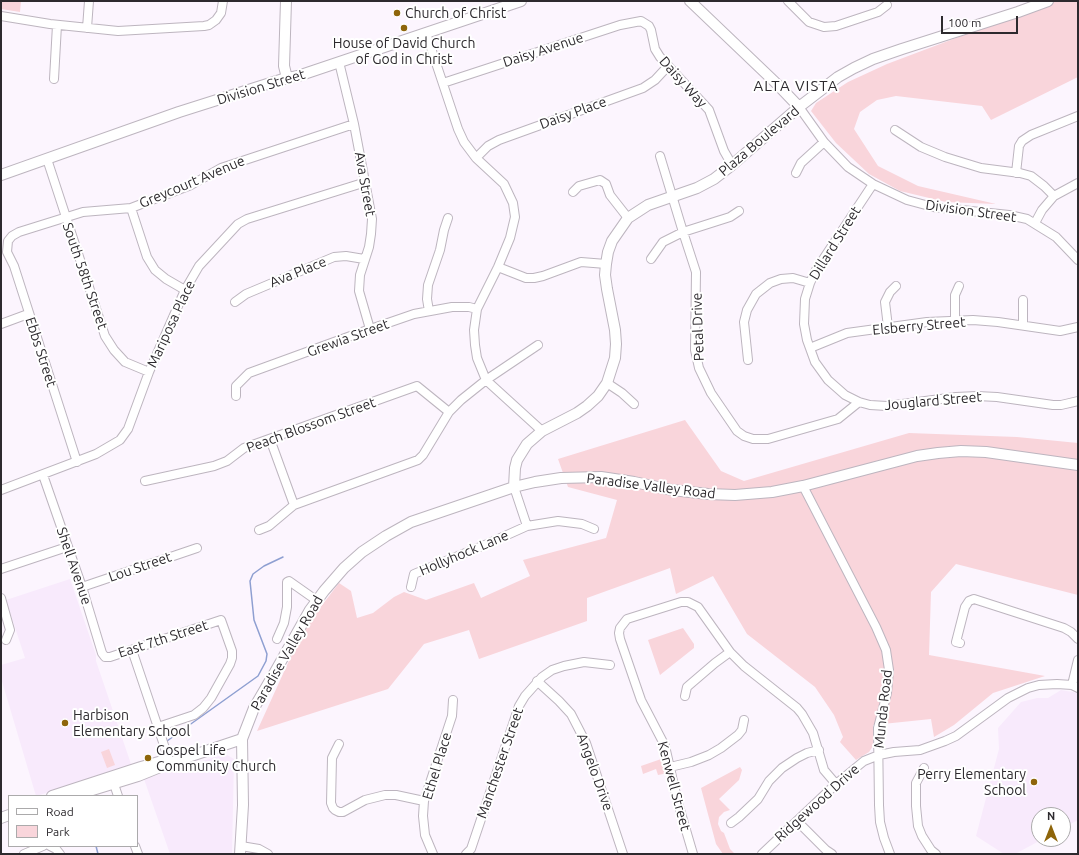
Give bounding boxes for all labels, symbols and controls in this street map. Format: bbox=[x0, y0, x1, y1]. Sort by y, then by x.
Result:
place label: Church of Christ bbox=[405, 5, 506, 21]
marker: Church of Christ bbox=[392, 8, 402, 18]
scale bar bbox=[943, 8, 1020, 34]
text: 100 m bbox=[948, 16, 981, 29]
marker: House of David Church of God in Christ bbox=[399, 23, 409, 33]
street label: Daisy Avenue bbox=[501, 29, 585, 71]
place label: House of David Church of God in Christ bbox=[333, 35, 475, 68]
street label: Daisy Way bbox=[656, 53, 710, 111]
street label: Division Street bbox=[215, 66, 307, 108]
district label: ALTA VISTA bbox=[753, 77, 839, 95]
street label: Daisy Place bbox=[537, 93, 609, 133]
street label: Plaza Boulevard bbox=[715, 102, 803, 180]
street label: Ava Street bbox=[351, 150, 379, 218]
street label: Greycourt Avenue bbox=[137, 152, 247, 212]
street label: Division Street bbox=[925, 196, 1017, 226]
street label: Dillard Street bbox=[806, 203, 864, 283]
street label: South 58th Street bbox=[59, 220, 111, 332]
street label: Ava Place bbox=[267, 253, 329, 291]
street label: Mariposa Place bbox=[143, 278, 199, 370]
street label: Petal Drive bbox=[688, 292, 708, 362]
street label: Elsberry Street bbox=[872, 314, 966, 338]
street label: Ebbs Street bbox=[22, 315, 60, 389]
street label: Grewia Street bbox=[305, 315, 391, 361]
street label: Jouglard Street bbox=[884, 388, 982, 414]
street label: Peach Blossom Street bbox=[244, 394, 378, 456]
street label: Paradise Valley Road bbox=[586, 470, 716, 502]
street label: Shell Avenue bbox=[53, 525, 95, 607]
street label: Hollyhock Lane bbox=[417, 527, 511, 579]
street label: Lou Street bbox=[106, 548, 174, 586]
street label: Paradise Valley Road bbox=[247, 593, 327, 713]
street label: East 7th Street bbox=[116, 617, 210, 661]
street label: Munda Road bbox=[871, 669, 895, 749]
street label: Manchester Street bbox=[473, 705, 527, 821]
place label: Harbison Elementary School bbox=[73, 707, 190, 740]
marker: Harbison Elementary School bbox=[60, 718, 70, 728]
street label: Ethel Place bbox=[419, 730, 455, 802]
street label: Angelo Drive bbox=[573, 731, 617, 813]
street label: Kenwell Street bbox=[654, 739, 694, 833]
place label: Gospel Life Community Church bbox=[156, 742, 276, 774]
marker: Gospel Life Community Church bbox=[143, 753, 153, 763]
street label: Ridgewood Drive bbox=[771, 761, 863, 845]
place label: Perry Elementary School bbox=[917, 766, 1026, 798]
marker: Perry Elementary School bbox=[1029, 777, 1039, 787]
legend bbox=[8, 795, 138, 847]
text: Road bbox=[46, 805, 74, 818]
north arrow bbox=[1031, 807, 1071, 847]
text: N bbox=[1047, 810, 1055, 822]
text: Park bbox=[46, 825, 70, 838]

